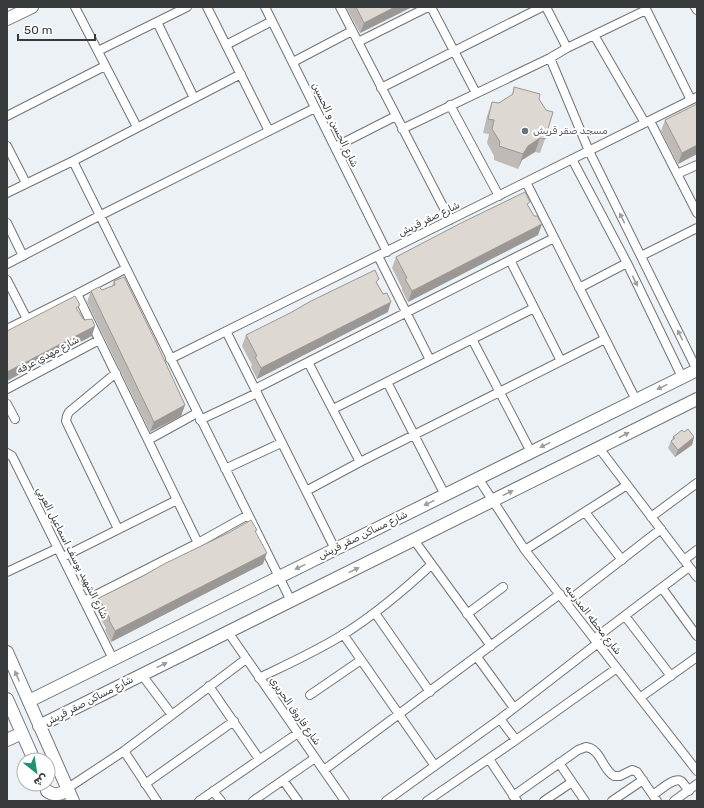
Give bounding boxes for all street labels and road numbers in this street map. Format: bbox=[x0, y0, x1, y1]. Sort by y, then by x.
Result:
street label: شارع الحسن و الحسين bbox=[308, 81, 361, 170]
street label: شارع صقر قريش bbox=[396, 199, 462, 240]
street label: شارع مهدي عرفه bbox=[15, 334, 82, 377]
street label: شارع الشهيد يوسف اسماعيل العربي bbox=[32, 485, 111, 622]
street label: شارع مساكن صقر قريش bbox=[316, 508, 410, 563]
street label: شارع محطه المدرسه bbox=[561, 583, 624, 658]
street label: شارع مساكن صقر قريش bbox=[43, 673, 136, 729]
street label: شارع فاروق الحريري bbox=[266, 674, 323, 748]

